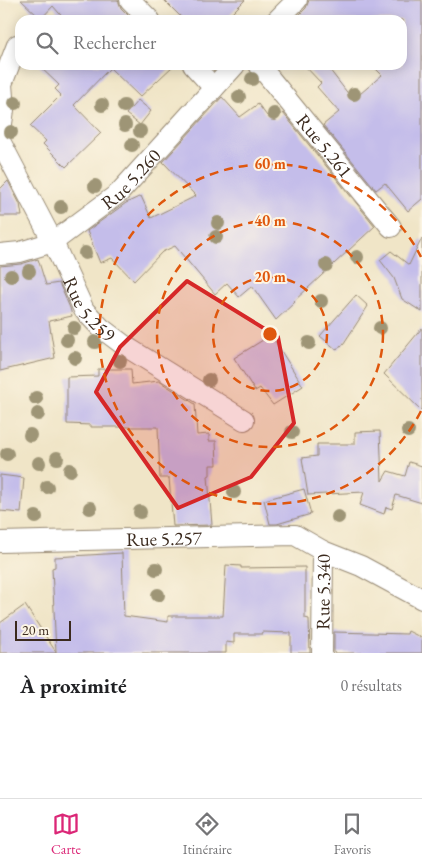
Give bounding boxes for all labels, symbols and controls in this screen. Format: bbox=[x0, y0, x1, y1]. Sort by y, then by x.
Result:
search box bbox=[15, 15, 407, 70]
icon: search bbox=[33, 29, 61, 57]
text: Rechercher bbox=[73, 30, 156, 55]
street label: Rue 5.261 bbox=[291, 109, 358, 183]
street label: Rue 5.260 bbox=[96, 143, 166, 215]
text: 60 m bbox=[254, 154, 286, 173]
text: 40 m bbox=[254, 211, 286, 230]
text: 20 m bbox=[254, 267, 286, 286]
street label: Rue 5.259 bbox=[57, 273, 120, 348]
centre of rings bbox=[261, 325, 279, 343]
street label: Rue 5.257 bbox=[126, 525, 203, 552]
street label: Rue 5.340 bbox=[310, 554, 336, 630]
scale bar bbox=[15, 618, 71, 641]
text: 20 m bbox=[22, 621, 49, 639]
text: À proximité bbox=[20, 672, 127, 699]
text: 0 résultats bbox=[340, 675, 402, 696]
tab: Carte bbox=[51, 810, 81, 858]
tab: Itinéraire bbox=[183, 810, 232, 858]
tab: Favoris bbox=[334, 810, 371, 858]

